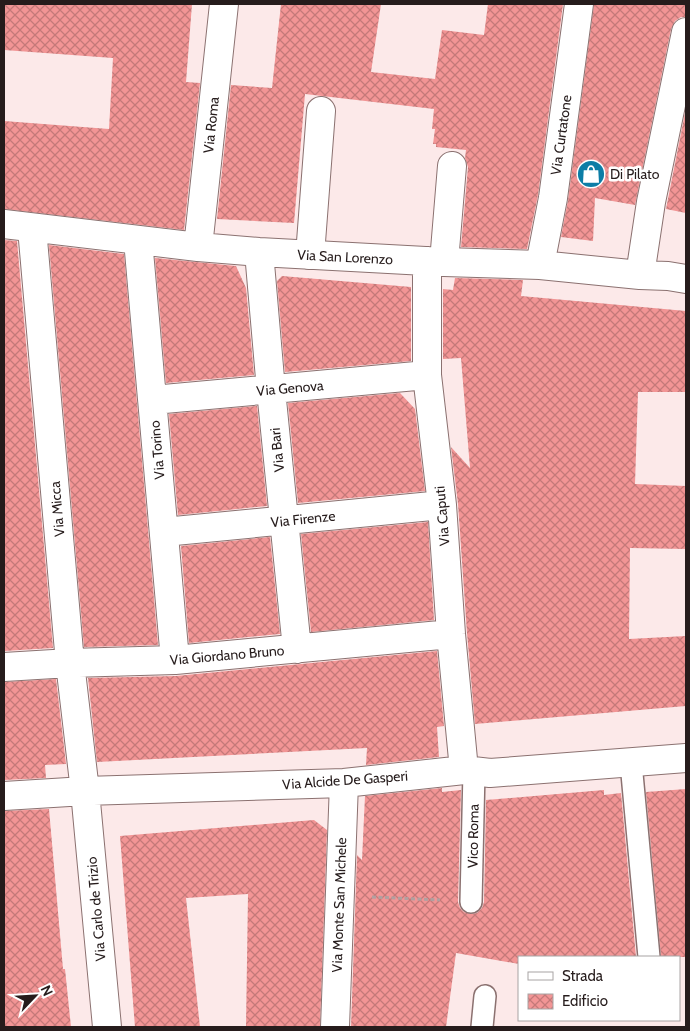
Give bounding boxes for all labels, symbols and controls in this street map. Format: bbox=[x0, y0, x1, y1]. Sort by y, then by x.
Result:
street label: Via Curtatone bbox=[546, 94, 576, 176]
street label: Via Roma bbox=[199, 96, 223, 154]
shop icon: Di Pilato bbox=[576, 159, 606, 189]
place label: Di Pilato bbox=[610, 165, 660, 183]
street label: Via San Lorenzo bbox=[297, 246, 394, 269]
street label: Via Genova bbox=[256, 376, 325, 400]
street label: Via Torino bbox=[145, 420, 169, 480]
street label: Via Bari bbox=[266, 427, 288, 473]
street label: Via Micca bbox=[46, 480, 68, 537]
street label: Via Caputi bbox=[430, 485, 454, 547]
street label: Via Firenze bbox=[270, 507, 336, 531]
street label: Via Giordano Bruno bbox=[169, 641, 285, 669]
street label: Via Alcide De Gasperi bbox=[282, 767, 408, 793]
street label: Vico Roma bbox=[463, 804, 483, 868]
street label: Via Monte San Michele bbox=[328, 837, 350, 973]
street label: Via Carlo de Trizio bbox=[82, 856, 110, 962]
legend bbox=[518, 956, 680, 1021]
text: Strada bbox=[562, 967, 604, 985]
north arrow bbox=[10, 971, 60, 1021]
text: N bbox=[37, 982, 57, 999]
text: Edificio bbox=[562, 992, 608, 1010]

